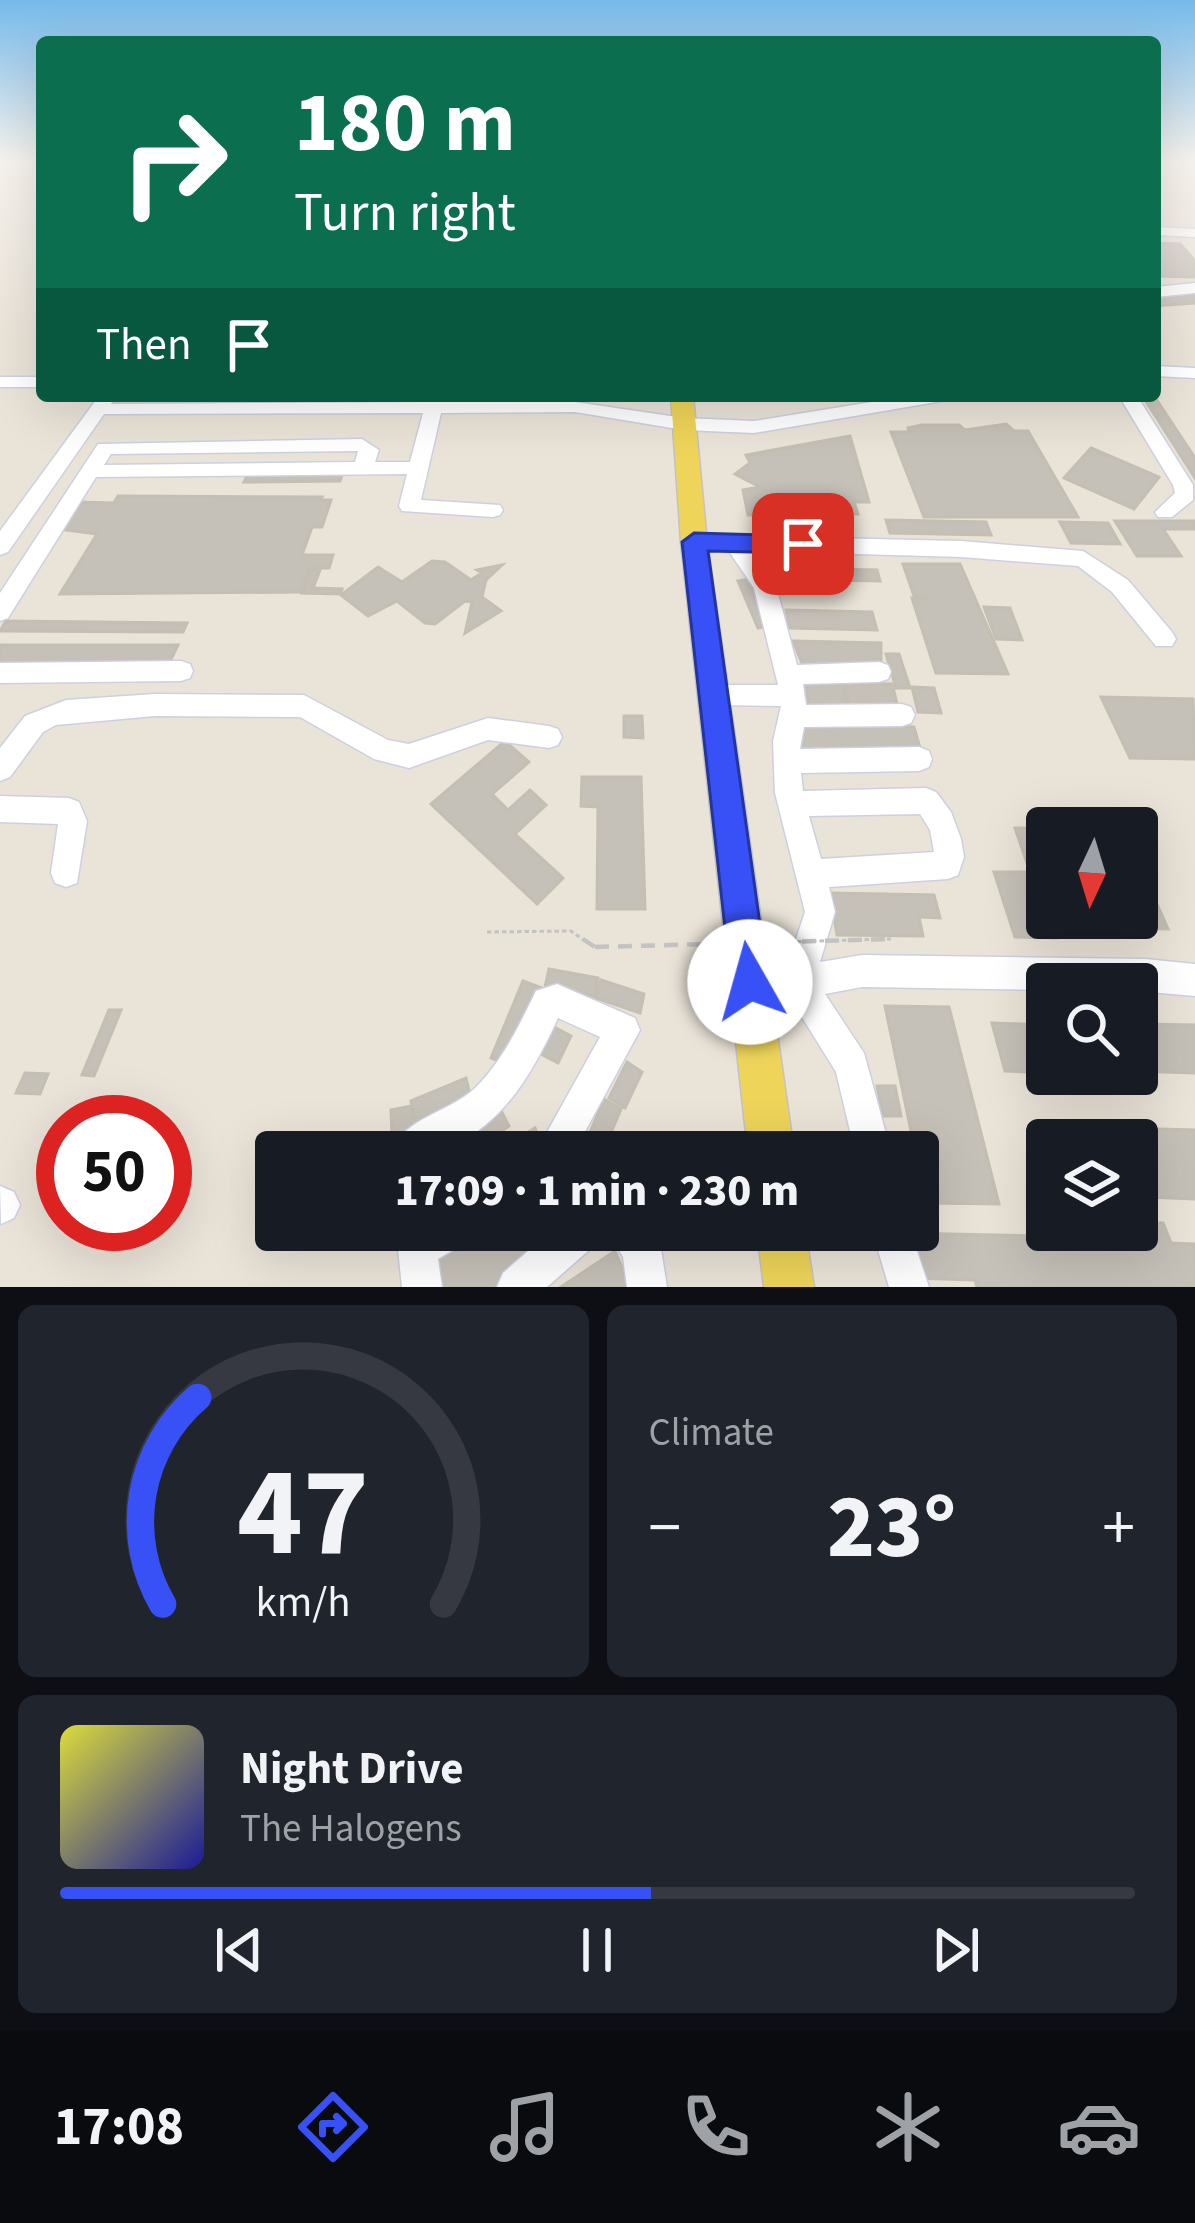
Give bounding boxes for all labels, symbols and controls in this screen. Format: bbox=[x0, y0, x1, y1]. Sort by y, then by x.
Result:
text: 180 m bbox=[294, 64, 516, 184]
icon: right bbox=[96, 84, 252, 240]
text: Turn right bbox=[294, 175, 516, 252]
icon: arrive bbox=[216, 312, 282, 378]
text: Then bbox=[96, 313, 192, 377]
pin bbox=[752, 493, 854, 595]
icon: arrive bbox=[770, 511, 836, 577]
north arrow bbox=[1026, 807, 1158, 939]
map controls bbox=[1026, 807, 1158, 1251]
position arrow bbox=[687, 919, 813, 1045]
button: search bbox=[1026, 963, 1158, 1095]
speed limit sign: 50 bbox=[36, 1095, 192, 1251]
button: layers bbox=[1026, 1119, 1158, 1251]
text: 17:09 · 1 min · 230 m bbox=[395, 1159, 799, 1223]
text: Climate bbox=[649, 1405, 774, 1461]
text: 47 bbox=[237, 1425, 369, 1603]
text: 23° bbox=[827, 1464, 957, 1592]
text: − bbox=[649, 1481, 681, 1575]
text: + bbox=[1102, 1481, 1135, 1575]
text: km/h bbox=[256, 1572, 351, 1633]
text: Night Drive bbox=[240, 1737, 464, 1801]
text: The Halogens bbox=[240, 1801, 462, 1857]
icon: previous bbox=[206, 1917, 272, 1983]
icon: pause bbox=[564, 1917, 630, 1983]
icon: next bbox=[923, 1917, 989, 1983]
icon: directions bbox=[291, 2085, 375, 2169]
icon: music bbox=[483, 2085, 567, 2169]
icon: phone bbox=[674, 2085, 758, 2169]
icon: climate bbox=[866, 2085, 950, 2169]
icon: car bbox=[1057, 2085, 1141, 2169]
text: 17:08 bbox=[54, 2089, 184, 2166]

